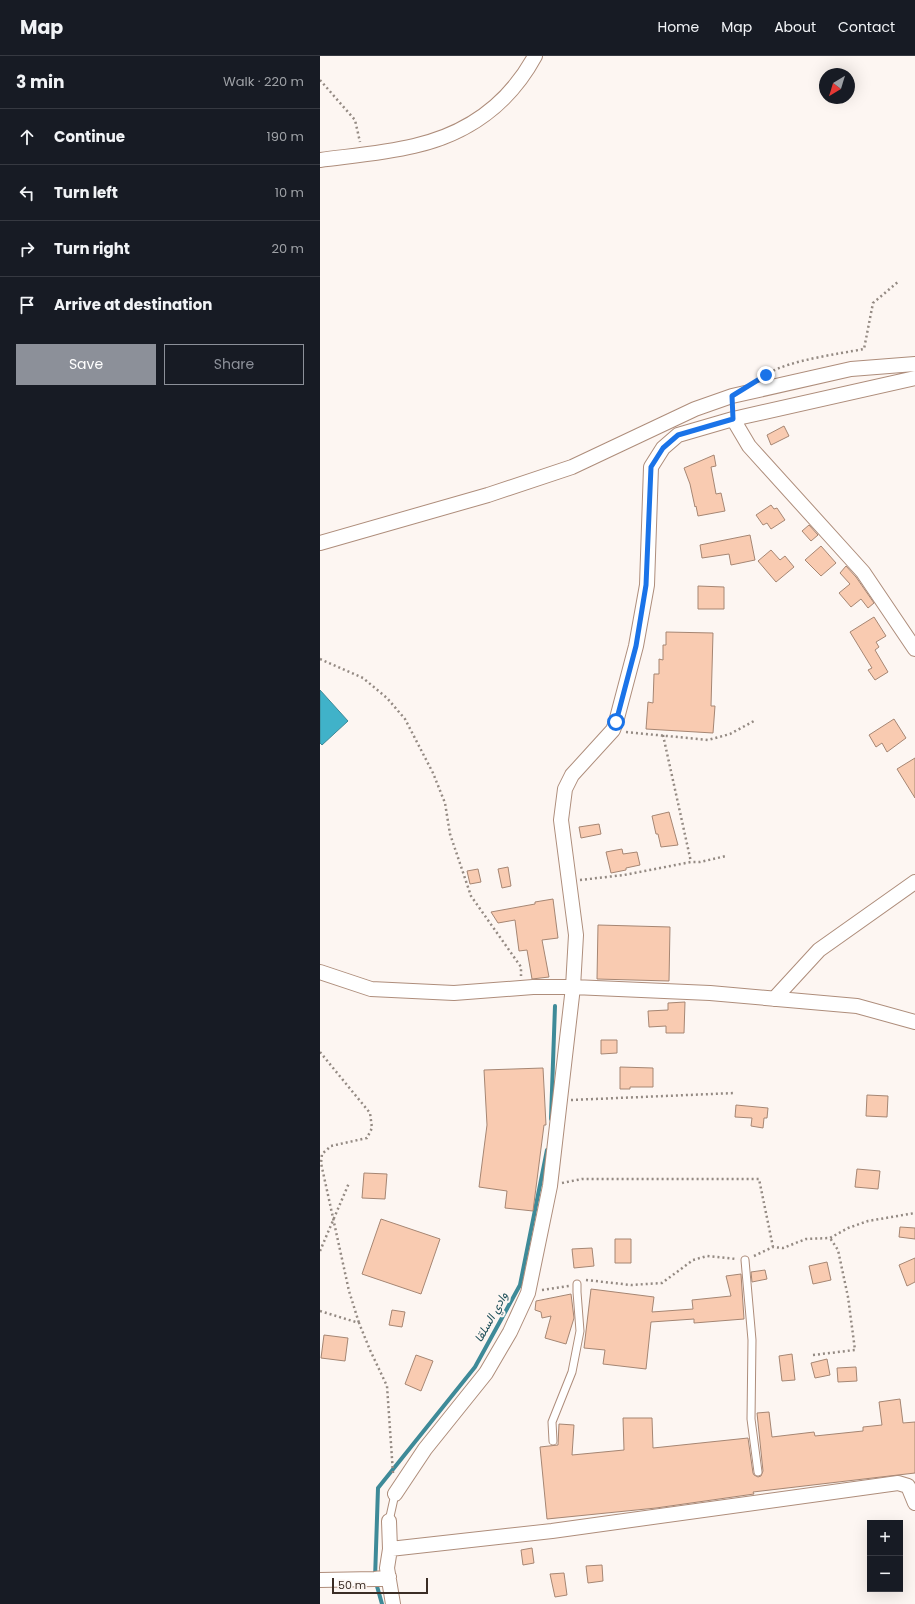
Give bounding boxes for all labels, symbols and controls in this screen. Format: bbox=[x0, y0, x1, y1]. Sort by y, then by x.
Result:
text: Map bbox=[20, 14, 63, 41]
text: Home bbox=[657, 17, 699, 37]
text: Map bbox=[721, 17, 752, 37]
text: About bbox=[774, 17, 816, 37]
text: Contact bbox=[838, 17, 895, 37]
north arrow bbox=[819, 68, 855, 104]
text: 3 min bbox=[16, 70, 64, 94]
text: Walk · 220 m bbox=[223, 72, 304, 91]
icon: ahead bbox=[16, 126, 38, 148]
text: Continue bbox=[54, 126, 125, 147]
text: 190 m bbox=[267, 127, 304, 146]
icon: left bbox=[16, 182, 38, 204]
text: Turn left bbox=[54, 182, 118, 203]
text: 10 m bbox=[275, 183, 304, 202]
icon: right bbox=[16, 238, 38, 260]
text: Turn right bbox=[54, 238, 130, 259]
text: 20 m bbox=[271, 239, 304, 258]
icon: arrive bbox=[16, 294, 38, 316]
text: Arrive at destination bbox=[54, 294, 212, 315]
button: Save bbox=[16, 344, 156, 385]
button: Share bbox=[164, 344, 304, 385]
route end bbox=[757, 366, 775, 384]
route start bbox=[607, 713, 625, 731]
water label: وادي السلقا bbox=[470, 1288, 513, 1346]
map controls bbox=[867, 1520, 903, 1592]
button: + bbox=[867, 1520, 903, 1556]
button: − bbox=[867, 1556, 903, 1592]
scale bar bbox=[332, 1576, 428, 1595]
text: 50 m bbox=[338, 1577, 366, 1593]

